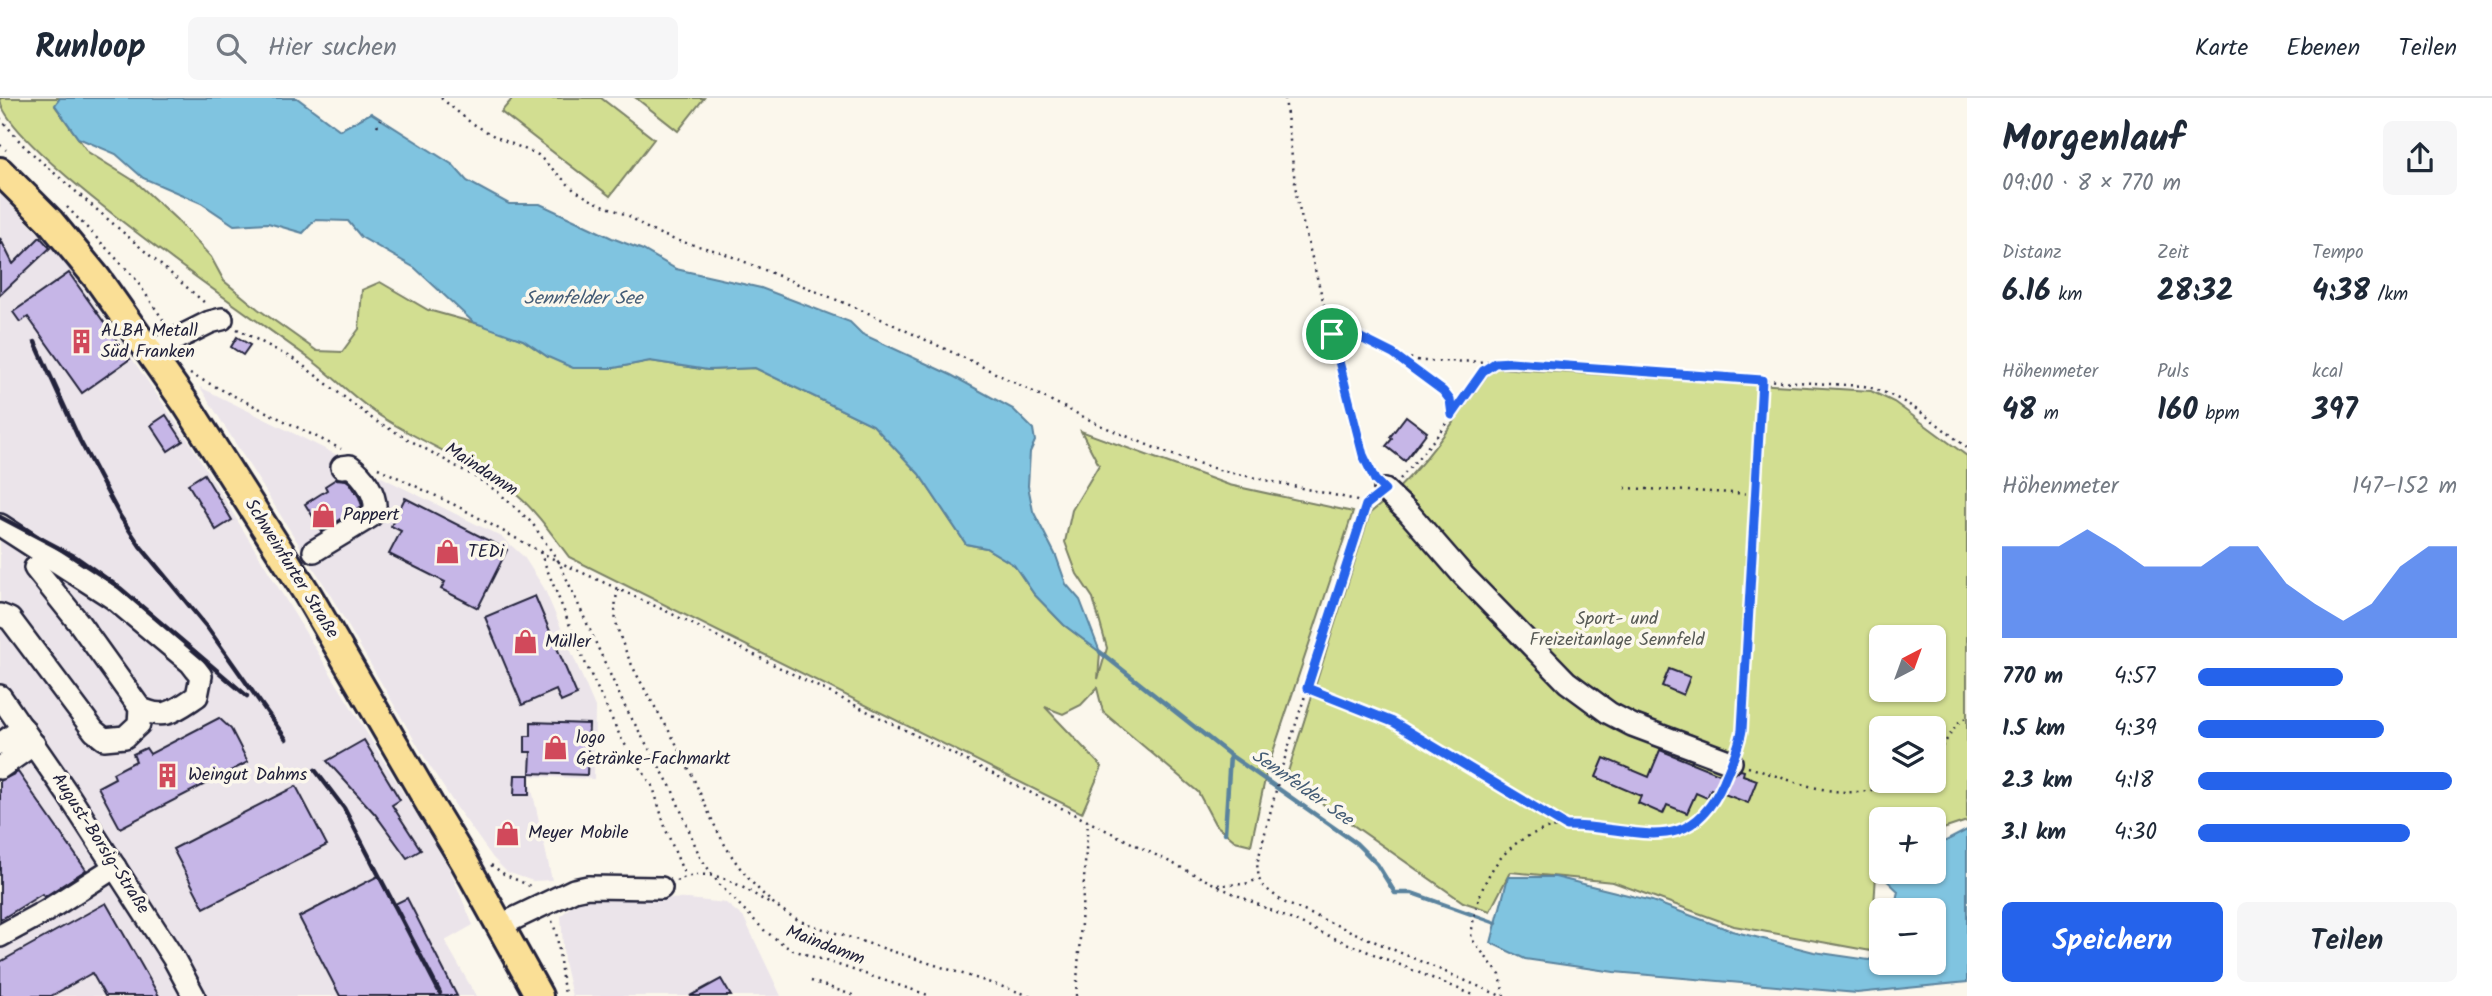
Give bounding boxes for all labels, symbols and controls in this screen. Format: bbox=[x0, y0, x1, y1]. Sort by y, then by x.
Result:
search box bbox=[188, 17, 678, 80]
text: Runloop bbox=[35, 22, 146, 75]
text: Hier suchen bbox=[268, 27, 397, 69]
icon: search bbox=[212, 29, 250, 67]
text: Karte bbox=[2195, 29, 2248, 68]
text: Ebenen bbox=[2286, 29, 2360, 68]
text: Teilen bbox=[2398, 29, 2457, 68]
text: Morgenlauf bbox=[2002, 110, 2184, 170]
button: share bbox=[2383, 121, 2457, 195]
text: 09:00 · 8 × 770 m bbox=[2002, 166, 2181, 202]
text: Distanz bbox=[2002, 238, 2062, 268]
text: Zeit bbox=[2157, 238, 2189, 268]
text: Tempo bbox=[2312, 238, 2364, 268]
text: 6.16 bbox=[2002, 268, 2051, 316]
text: 28:32 bbox=[2157, 268, 2233, 316]
text: 4:38 bbox=[2312, 268, 2370, 316]
text: km bbox=[2051, 280, 2082, 310]
text: /km bbox=[2370, 280, 2408, 310]
water label: Sennfelder See bbox=[524, 284, 645, 314]
pin bbox=[1302, 304, 1362, 364]
icon: arrive bbox=[1313, 315, 1351, 353]
place label: ALBA Metall Süd Franken bbox=[101, 317, 199, 367]
building icon: ALBA Metall Süd Franken bbox=[67, 327, 95, 355]
text: Höhenmeter bbox=[2002, 357, 2098, 387]
text: Puls bbox=[2157, 357, 2189, 387]
text: kcal bbox=[2312, 357, 2343, 387]
text: 48 bbox=[2002, 387, 2036, 435]
text: 160 bbox=[2157, 387, 2198, 435]
text: 397 bbox=[2312, 387, 2358, 435]
text: m bbox=[2036, 399, 2059, 429]
text: bpm bbox=[2198, 399, 2240, 429]
street label: Maindamm bbox=[438, 435, 524, 505]
text: Höhenmeter bbox=[2002, 469, 2118, 505]
text: 147–152 m bbox=[2352, 469, 2457, 505]
street label: Schweinfurter Straße bbox=[236, 493, 346, 645]
shop icon: Pappert bbox=[309, 501, 337, 529]
place label: Pappert bbox=[343, 501, 400, 530]
shop icon: TEDi bbox=[434, 538, 462, 566]
place label: TEDi bbox=[468, 538, 505, 567]
park label: Sport- und Freizeitanlage Sennfeld bbox=[1530, 605, 1705, 655]
north arrow bbox=[1869, 625, 1946, 702]
map controls bbox=[1869, 625, 1946, 975]
shop icon: Müller bbox=[511, 628, 539, 656]
place label: Müller bbox=[545, 628, 592, 657]
text: 770 m bbox=[2002, 659, 2063, 695]
text: 4:57 bbox=[2114, 659, 2155, 695]
text: 1.5 km bbox=[2002, 711, 2065, 747]
text: 4:39 bbox=[2114, 711, 2157, 747]
button: layers bbox=[1869, 716, 1946, 793]
place label: logo Getränke-Fachmarkt bbox=[576, 724, 732, 774]
shop icon: logo Getränke-Fachmarkt bbox=[542, 734, 570, 762]
water label: Sennfelder See bbox=[1245, 742, 1361, 836]
building icon: Weingut Dahms bbox=[154, 761, 182, 789]
place label: Weingut Dahms bbox=[188, 761, 307, 790]
text: 2.3 km bbox=[2002, 763, 2072, 799]
text: 4:18 bbox=[2114, 763, 2153, 799]
street label: August-Borsig-Straße bbox=[43, 767, 157, 921]
button: + bbox=[1869, 807, 1946, 884]
text: 3.1 km bbox=[2002, 815, 2066, 851]
text: 4:30 bbox=[2114, 815, 2157, 851]
shop icon: Meyer Mobile bbox=[494, 819, 522, 847]
place label: Meyer Mobile bbox=[528, 819, 629, 848]
button: − bbox=[1869, 898, 1946, 975]
button: Speichern bbox=[2002, 902, 2223, 982]
button: Teilen bbox=[2237, 902, 2457, 982]
street label: Maindamm bbox=[781, 918, 869, 974]

